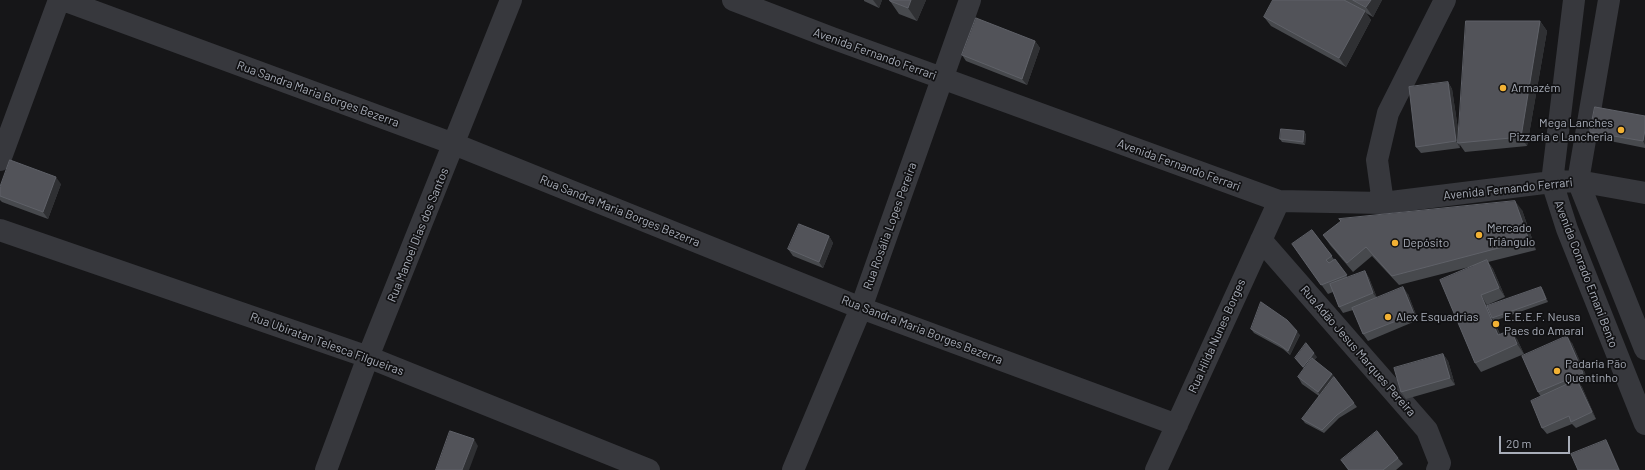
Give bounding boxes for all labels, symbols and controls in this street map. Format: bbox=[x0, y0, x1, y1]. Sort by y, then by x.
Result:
street label: Avenida Fernando Ferrari bbox=[811, 25, 939, 83]
street label: Rua Sandra Maria Borges Bezerra bbox=[235, 58, 401, 130]
place label: Armazém bbox=[1511, 81, 1560, 95]
marker: Armazém bbox=[1498, 83, 1508, 93]
place label: Mega Lanches Pizzaria e Lancheria bbox=[1509, 116, 1613, 144]
marker: Mega Lanches Pizzaria e Lancheria bbox=[1616, 125, 1626, 135]
street label: Avenida Fernando Ferrari bbox=[1115, 136, 1243, 194]
street label: Rua Rosália Lopes Pereira bbox=[860, 160, 920, 292]
street label: Rua Manoel Dias dos Santos bbox=[384, 166, 452, 304]
street label: Rua Sandra Maria Borges Bezerra bbox=[538, 172, 702, 250]
street label: Avenida Fernando Ferrari bbox=[1443, 175, 1573, 203]
street label: Avenida Conrado Ernani Bento bbox=[1551, 198, 1621, 350]
place label: Mercado Triângulo bbox=[1487, 221, 1535, 249]
marker: Mercado Triângulo bbox=[1474, 230, 1484, 240]
place label: Depósito bbox=[1403, 236, 1449, 250]
marker: Depósito bbox=[1390, 238, 1400, 248]
street label: Rua Hilda Nunes Borges bbox=[1185, 277, 1249, 395]
street label: Rua Adão Jesus Marques Pereira bbox=[1297, 283, 1419, 419]
street label: Rua Sandra Maria Borges Bezerra bbox=[839, 293, 1005, 367]
street label: Rua Ubiratan Telesca Filgueiras bbox=[248, 309, 406, 379]
place label: Alex Esquadrias bbox=[1396, 310, 1478, 324]
place label: E.E.E.F. Neusa Paes do Amaral bbox=[1504, 310, 1584, 338]
marker: Alex Esquadrias bbox=[1383, 312, 1393, 322]
marker: E.E.E.F. Neusa Paes do Amaral bbox=[1491, 319, 1501, 329]
place label: Padaria Pão Quentinho bbox=[1565, 357, 1626, 385]
marker: Padaria Pão Quentinho bbox=[1552, 366, 1562, 376]
scale bar bbox=[1501, 428, 1572, 454]
text: 20 m bbox=[1506, 436, 1532, 450]

